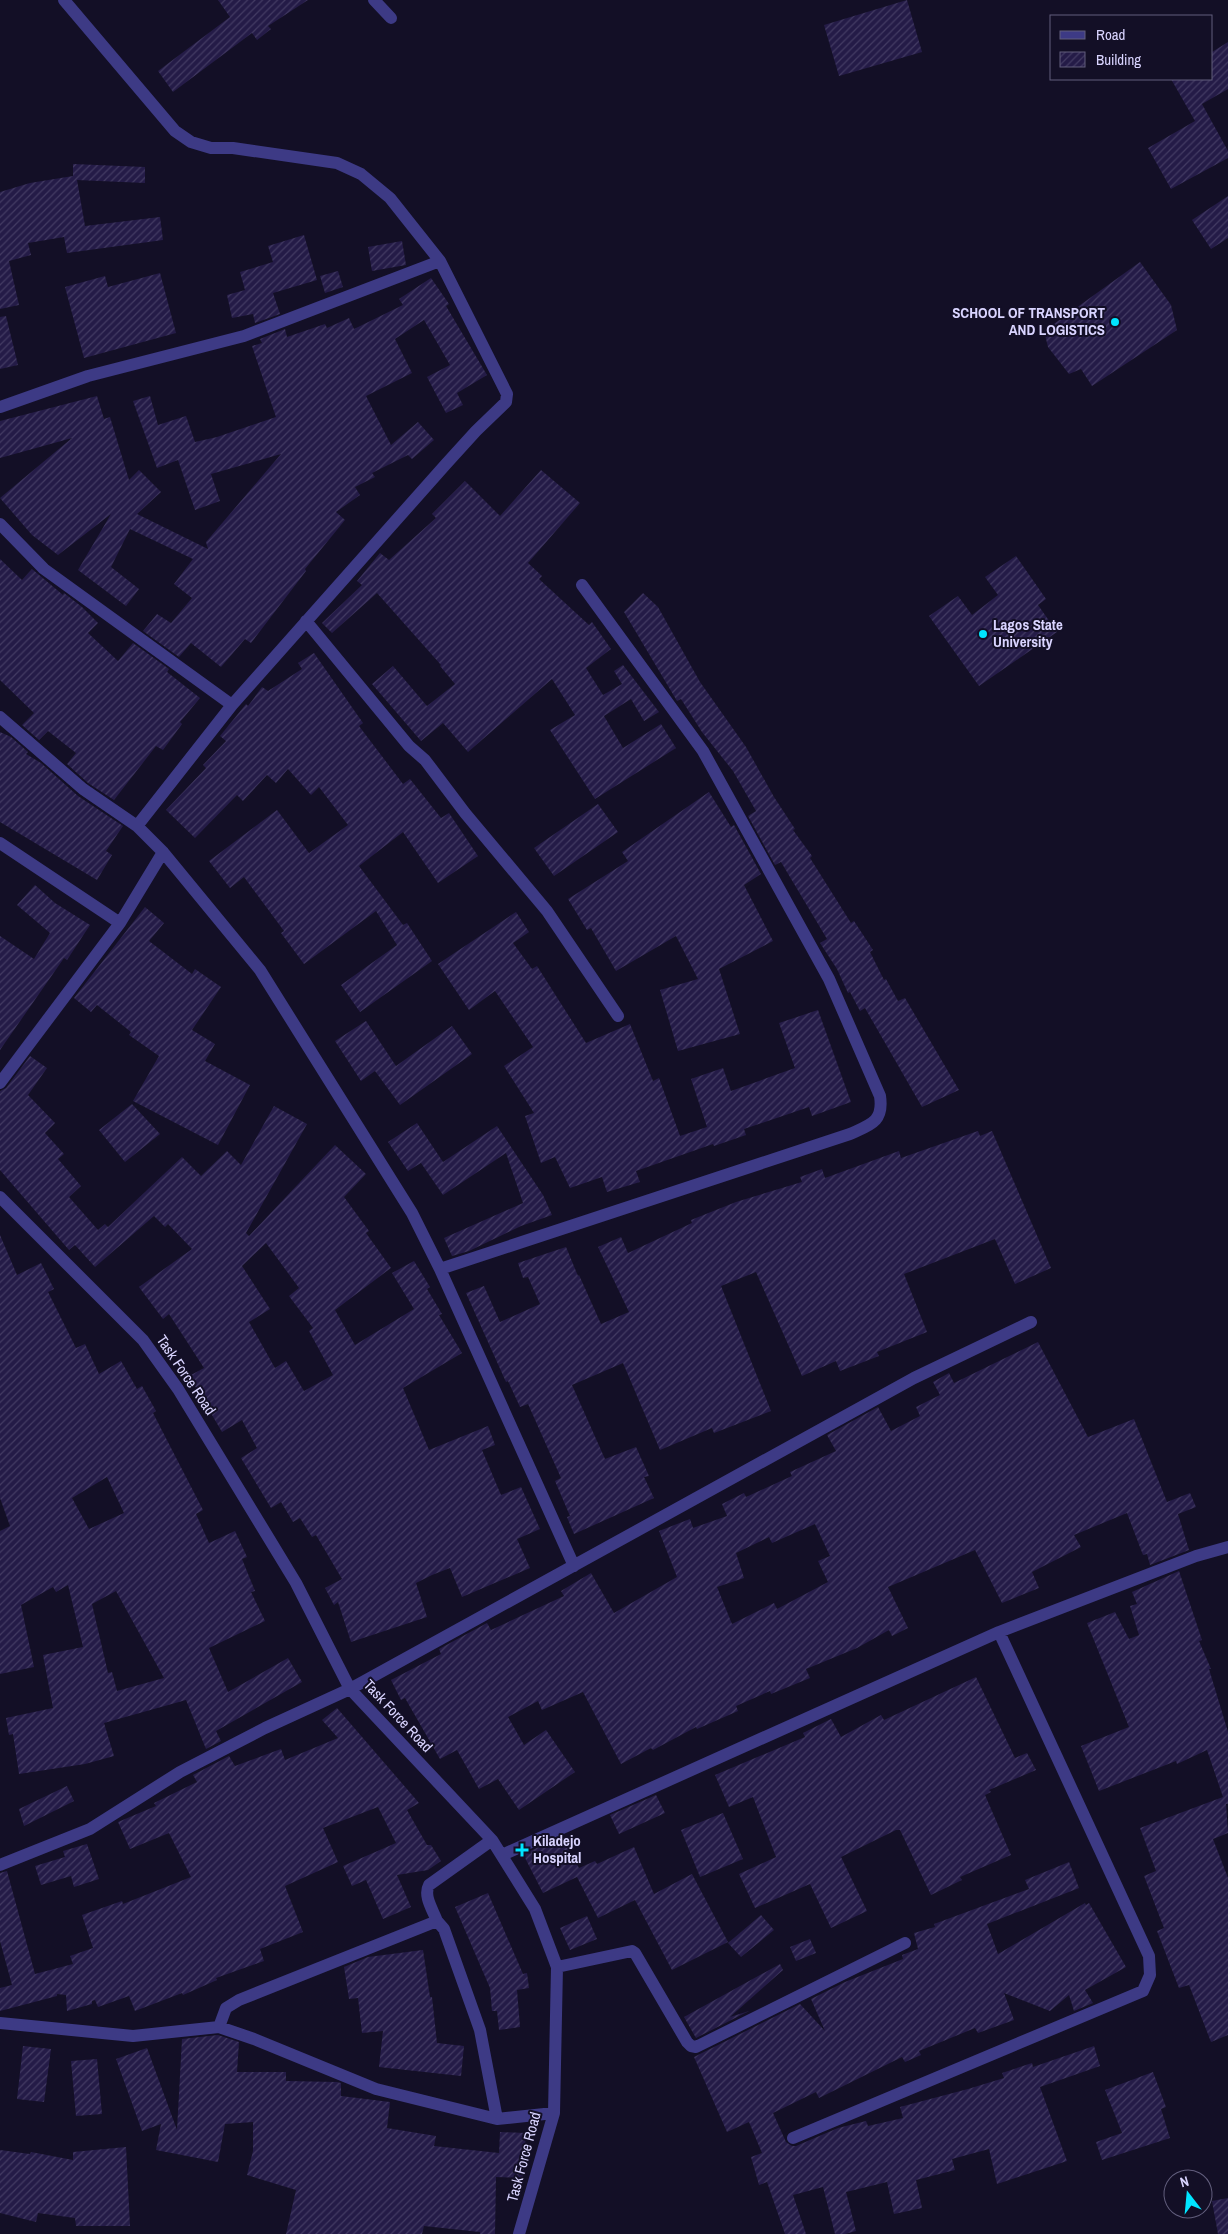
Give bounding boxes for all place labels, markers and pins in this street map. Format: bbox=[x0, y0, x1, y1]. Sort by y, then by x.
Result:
place label: SCHOOL OF TRANSPORT AND LOGISTICS bbox=[952, 302, 1105, 340]
marker: SCHOOL OF TRANSPORT AND LOGISTICS bbox=[1109, 316, 1121, 328]
place label: Lagos State University bbox=[993, 614, 1063, 652]
marker: Lagos State University bbox=[977, 628, 989, 640]
place label: Kiladejo Hospital bbox=[533, 1830, 582, 1868]
marker: Kiladejo Hospital bbox=[515, 1843, 529, 1857]

